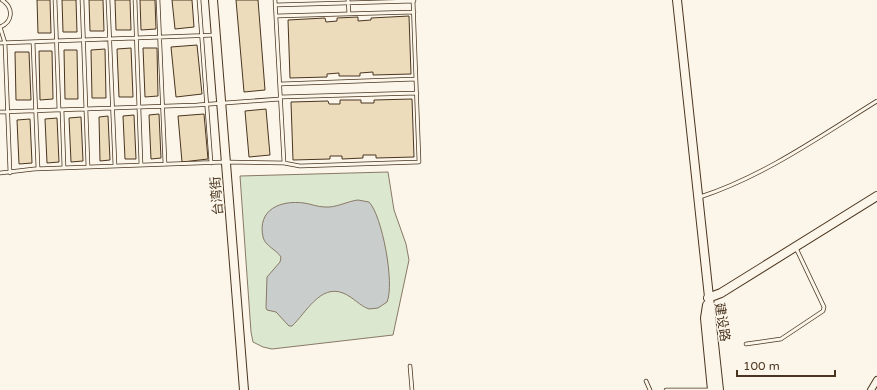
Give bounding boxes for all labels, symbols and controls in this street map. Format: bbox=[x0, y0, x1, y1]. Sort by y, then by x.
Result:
street label: 台湾街 bbox=[207, 176, 227, 216]
street label: 建设路 bbox=[711, 302, 733, 343]
scale bar bbox=[737, 352, 835, 378]
text: 100 m bbox=[743, 359, 780, 373]

